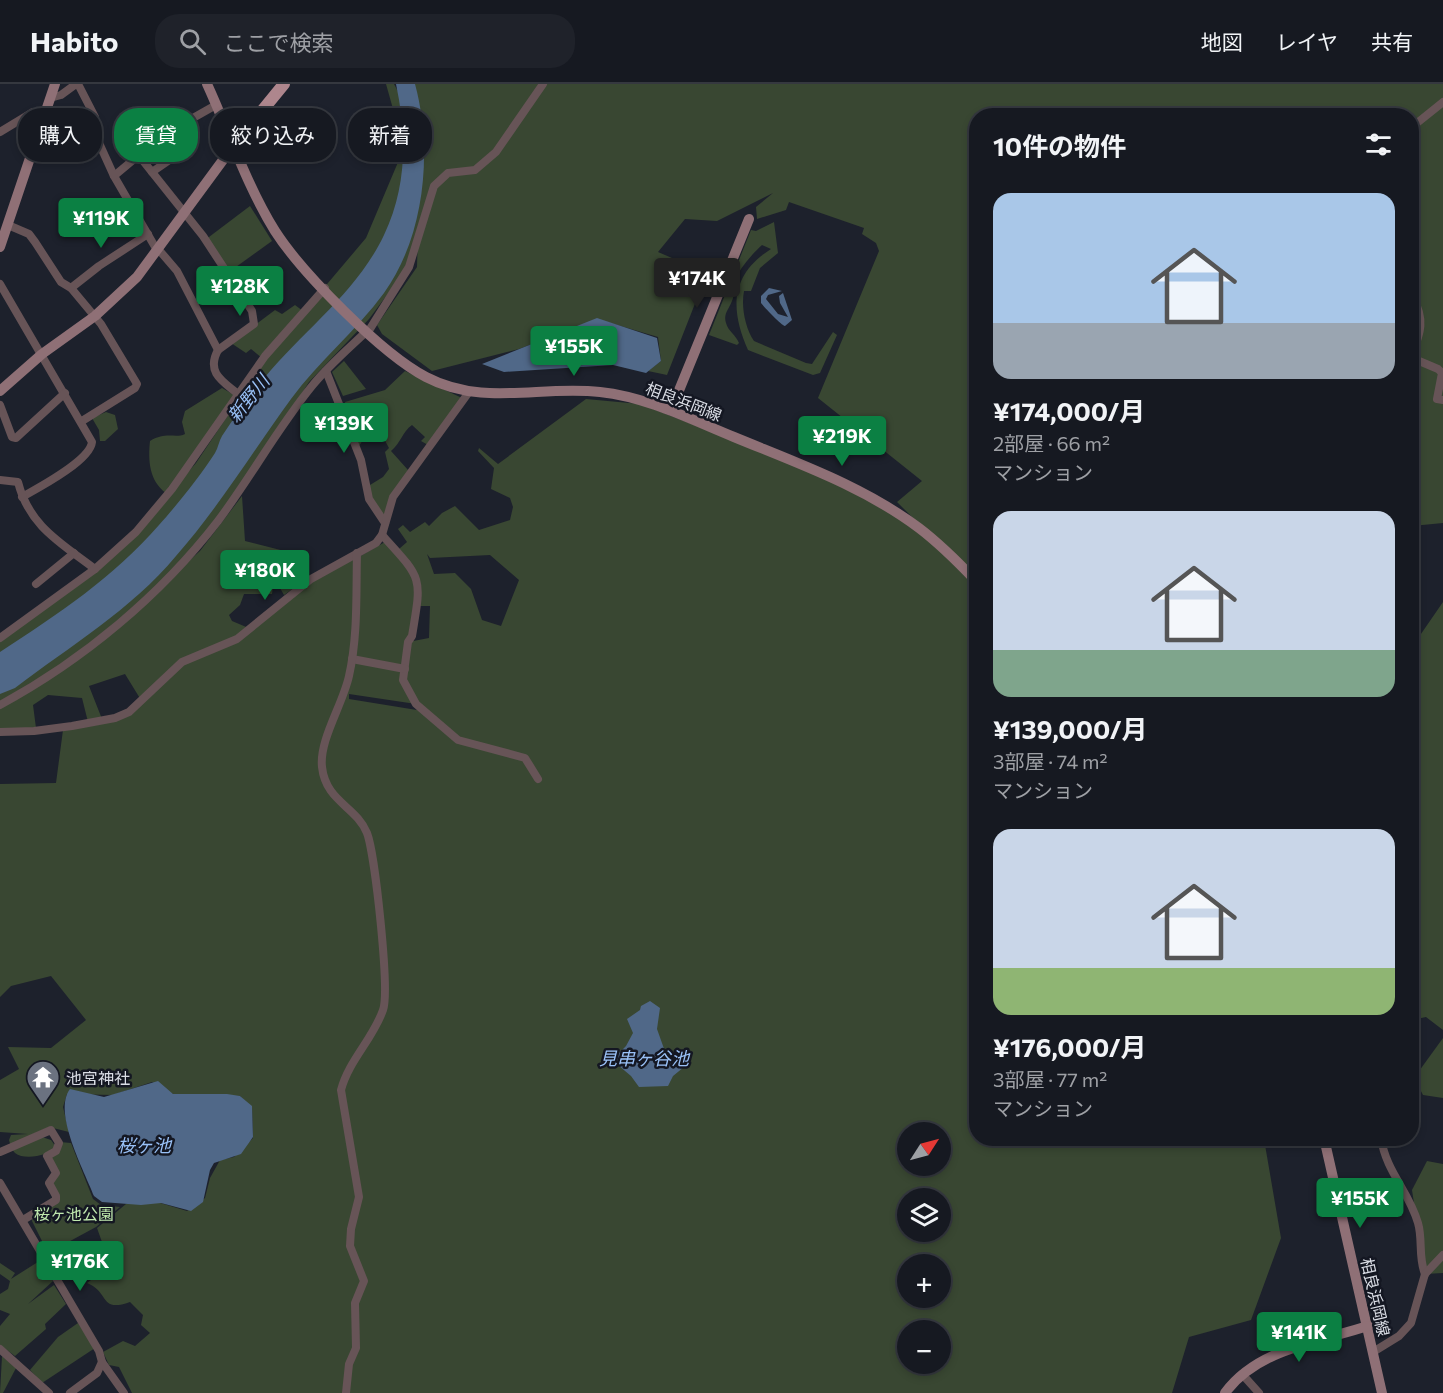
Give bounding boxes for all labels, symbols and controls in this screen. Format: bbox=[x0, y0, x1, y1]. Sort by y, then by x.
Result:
search box bbox=[155, 14, 575, 68]
text: Habito bbox=[30, 24, 119, 58]
icon: search bbox=[176, 25, 209, 58]
text: ここで検索 bbox=[224, 29, 334, 56]
text: 地図 bbox=[1201, 29, 1243, 54]
text: レイヤ bbox=[1276, 29, 1338, 54]
text: 共有 bbox=[1371, 29, 1413, 54]
chip: 購入 bbox=[18, 108, 102, 162]
chip: 賃貸 bbox=[114, 108, 198, 162]
chip: 絞り込み bbox=[210, 108, 336, 162]
chip: 新着 bbox=[348, 108, 432, 162]
icon: filters bbox=[1362, 128, 1395, 161]
text: 10件の物件 bbox=[993, 130, 1126, 161]
pin: ¥119K bbox=[59, 198, 143, 249]
text: ¥119K bbox=[72, 205, 130, 229]
icon: home bbox=[1140, 232, 1248, 340]
pin: ¥174K bbox=[655, 258, 739, 309]
text: ¥174K bbox=[668, 265, 726, 289]
pin: ¥128K bbox=[198, 266, 282, 317]
text: ¥128K bbox=[210, 273, 270, 297]
pin: ¥155K bbox=[532, 326, 616, 377]
text: ¥155K bbox=[544, 333, 604, 357]
water label: 新野川 bbox=[222, 369, 275, 426]
street label: 相良浜岡線 bbox=[643, 378, 725, 424]
text: ¥174,000/月 bbox=[993, 395, 1145, 426]
pin: ¥139K bbox=[302, 403, 386, 454]
text: ¥139K bbox=[314, 410, 374, 434]
pin: ¥219K bbox=[800, 416, 884, 467]
text: ¥219K bbox=[812, 423, 872, 447]
text: 2部屋 · 66 m² bbox=[993, 431, 1110, 455]
text: マンション bbox=[993, 460, 1093, 484]
pin: ¥180K bbox=[223, 550, 307, 601]
icon: home bbox=[1140, 550, 1248, 658]
text: ¥180K bbox=[234, 557, 296, 581]
text: ¥139,000/月 bbox=[993, 713, 1148, 744]
text: 3部屋 · 74 m² bbox=[993, 749, 1107, 773]
text: マンション bbox=[993, 778, 1093, 802]
icon: home bbox=[1140, 868, 1248, 976]
text: ¥176,000/月 bbox=[993, 1031, 1146, 1062]
water label: 見串ヶ谷池 bbox=[599, 1047, 691, 1069]
temple icon: 池宮神社 bbox=[25, 1059, 61, 1106]
text: 3部屋 · 77 m² bbox=[993, 1067, 1107, 1091]
place label: 池宮神社 bbox=[66, 1068, 130, 1087]
text: マンション bbox=[993, 1096, 1093, 1120]
north arrow bbox=[897, 1122, 951, 1176]
map controls bbox=[897, 1122, 951, 1374]
water label: 桜ヶ池 bbox=[117, 1134, 173, 1156]
pin: ¥155K bbox=[1318, 1178, 1402, 1229]
text: ¥155K bbox=[1330, 1185, 1390, 1209]
button: layers bbox=[897, 1188, 951, 1242]
park label: 桜ヶ池公園 bbox=[34, 1204, 114, 1223]
pin: ¥176K bbox=[38, 1241, 122, 1292]
text: ¥176K bbox=[50, 1248, 110, 1272]
button: + bbox=[897, 1254, 951, 1308]
street label: 相良浜岡線 bbox=[1358, 1256, 1394, 1338]
pin: ¥141K bbox=[1257, 1312, 1341, 1363]
text: ¥141K bbox=[1271, 1319, 1327, 1343]
button: − bbox=[897, 1320, 951, 1374]

